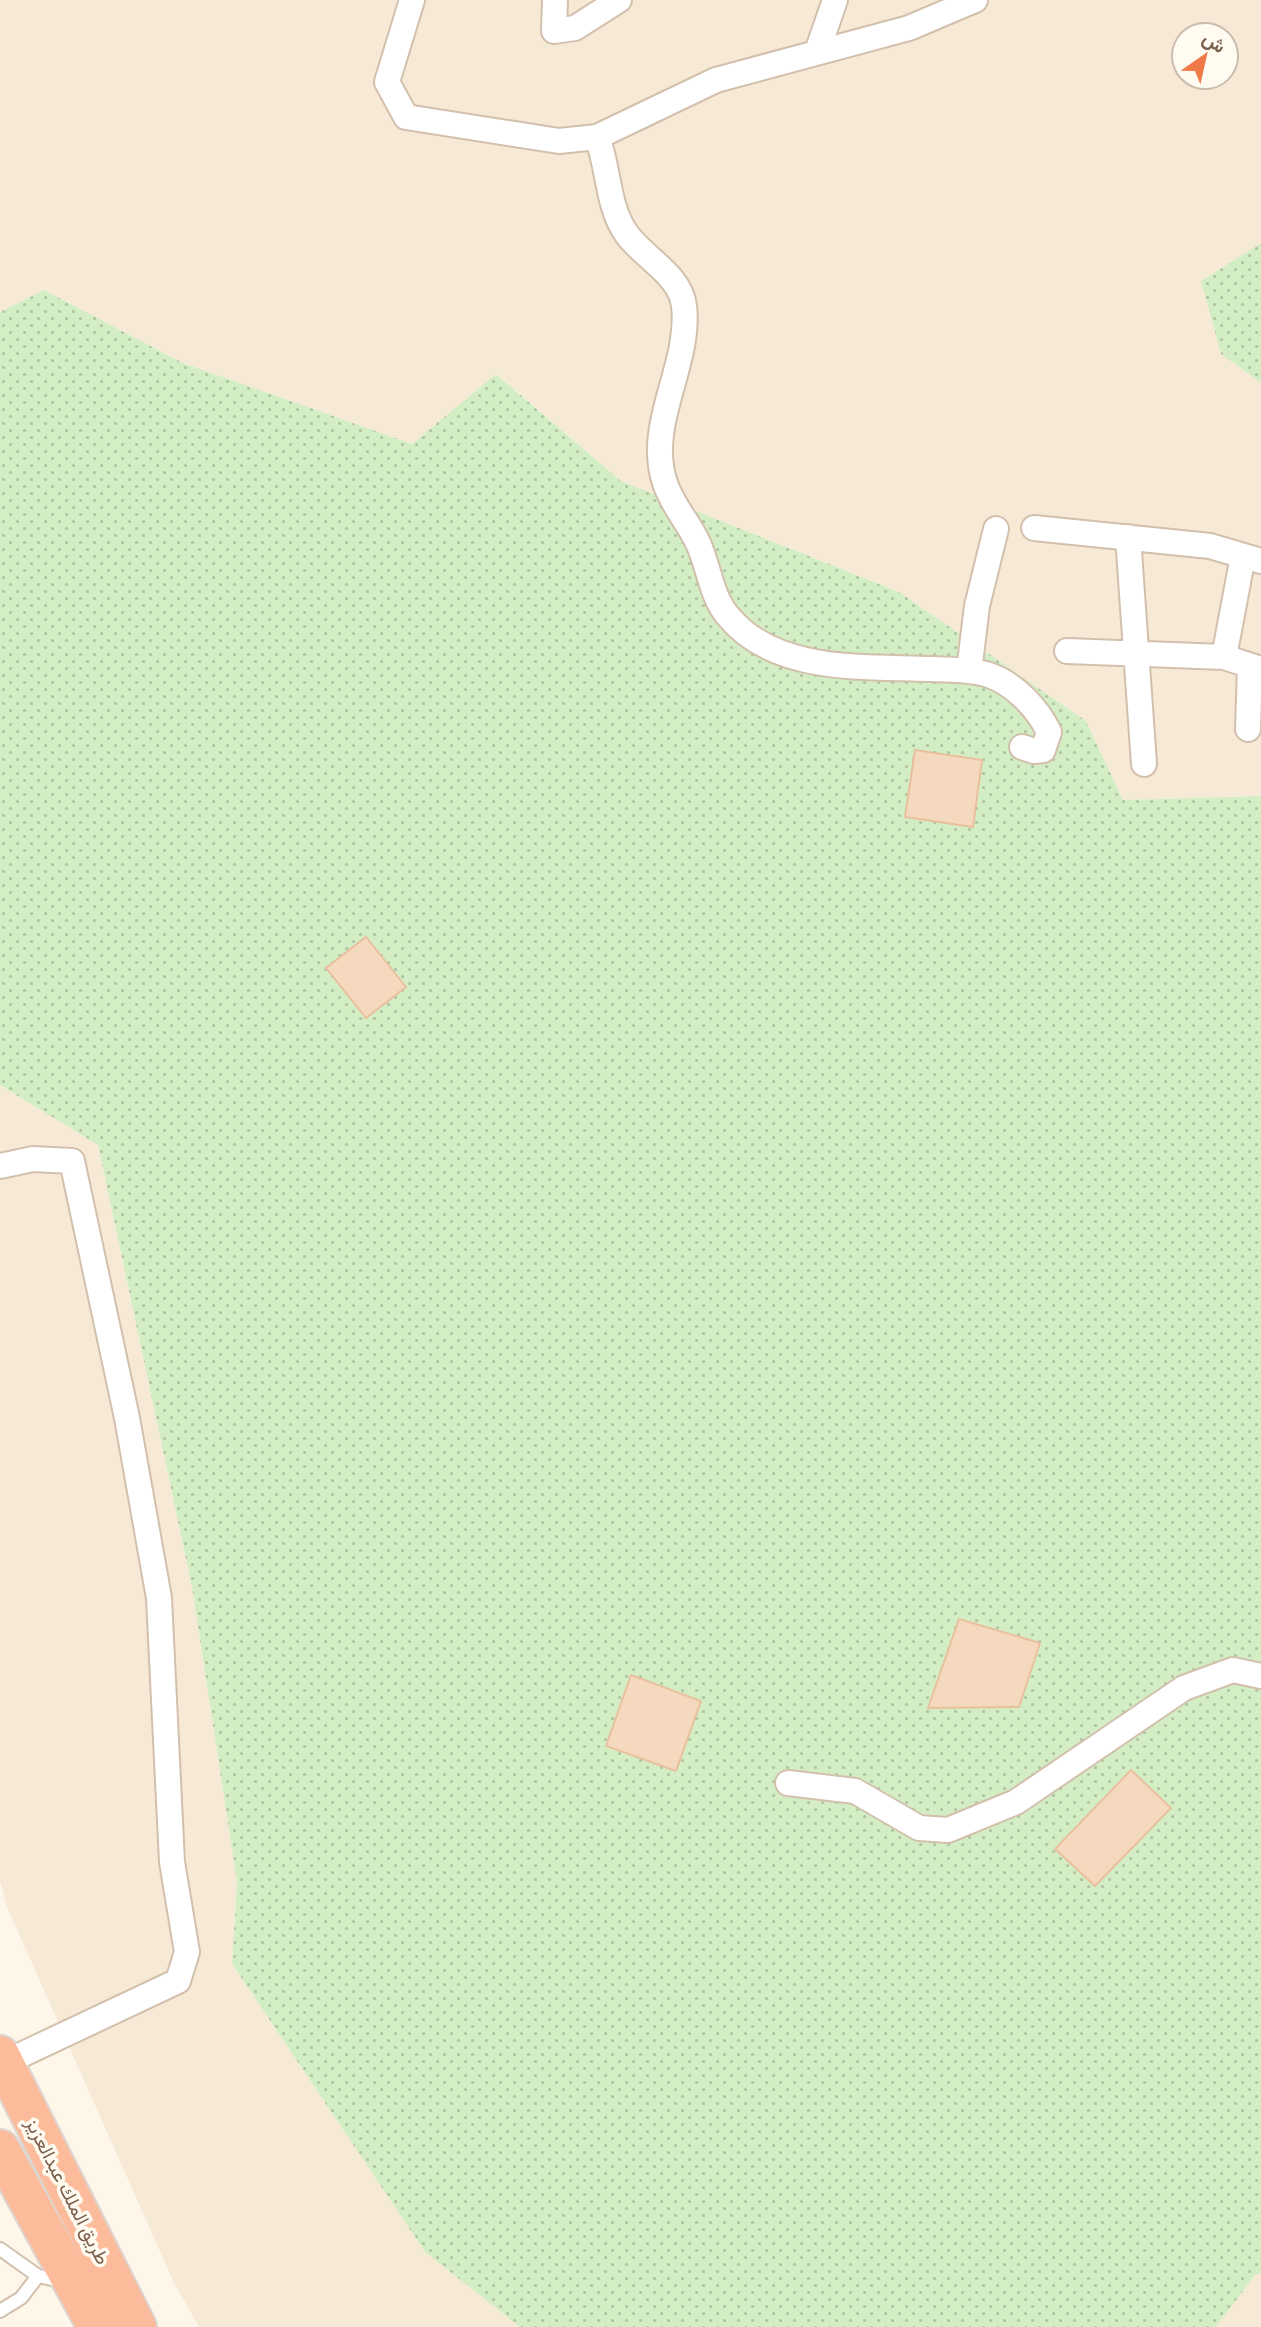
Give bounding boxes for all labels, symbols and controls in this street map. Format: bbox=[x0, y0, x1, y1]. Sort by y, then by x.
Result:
north arrow bbox=[1170, 21, 1240, 91]
text: ش bbox=[1198, 26, 1231, 58]
street label: طريق الملك عبدالعزيز bbox=[20, 2113, 115, 2268]

